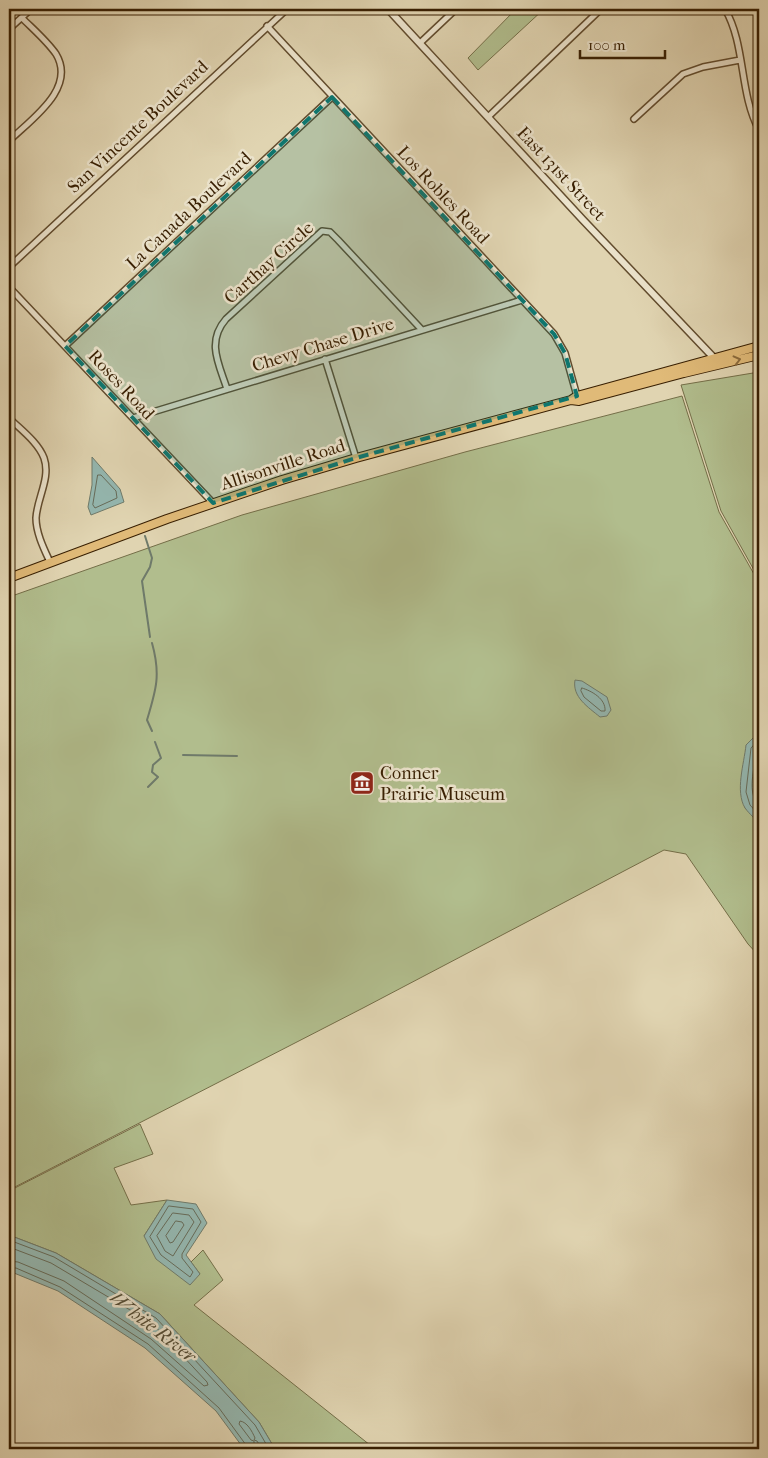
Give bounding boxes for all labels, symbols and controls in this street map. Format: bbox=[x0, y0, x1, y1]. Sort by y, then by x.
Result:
scale bar bbox=[580, 28, 666, 60]
text: 100 m bbox=[588, 36, 626, 54]
street label: San Vincente Boulevard bbox=[63, 56, 213, 198]
street label: East 131st Street bbox=[512, 123, 610, 226]
street label: Los Robles Road bbox=[392, 142, 494, 248]
street label: La Canada Boulevard bbox=[122, 148, 256, 274]
street label: Carthay Circle bbox=[220, 217, 318, 309]
street label: Chevy Chase Drive bbox=[250, 313, 397, 377]
street label: Roses Road bbox=[83, 346, 159, 425]
one-way arrow bbox=[733, 355, 742, 366]
street label: Allisonville Road bbox=[217, 435, 348, 495]
place label: Conner Prairie Museum bbox=[380, 763, 505, 805]
museum icon: Conner Prairie Museum bbox=[349, 770, 375, 796]
water label: White River bbox=[106, 1287, 201, 1368]

